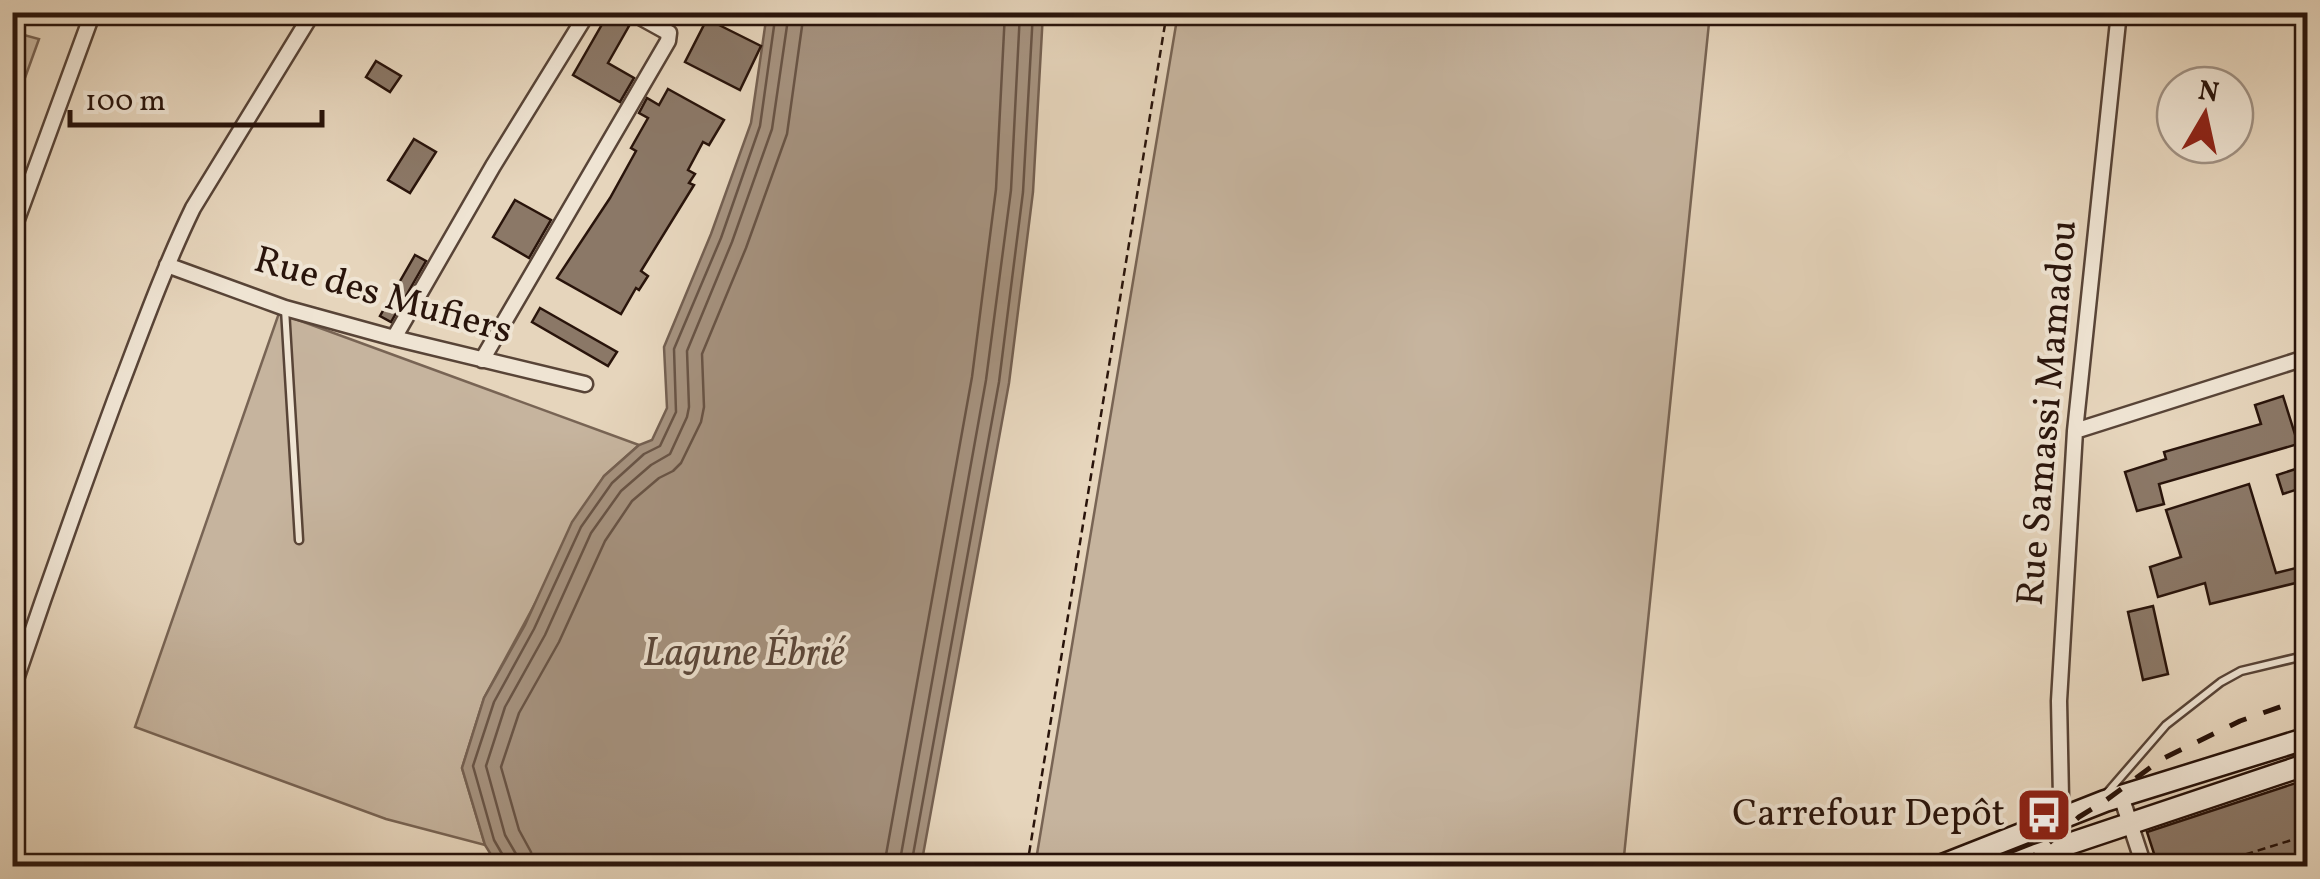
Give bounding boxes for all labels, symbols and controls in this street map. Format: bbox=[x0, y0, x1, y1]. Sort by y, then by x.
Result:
scale bar bbox=[70, 65, 322, 127]
north arrow bbox=[2155, 65, 2255, 165]
text: N bbox=[2195, 72, 2222, 114]
text: 100 m bbox=[85, 81, 166, 123]
street label: Rue Samassi Mamadou bbox=[2006, 218, 2092, 608]
street label: Rue des Mufiers bbox=[248, 235, 518, 359]
water label: Lagune Ébrié bbox=[643, 627, 847, 683]
bus stop icon: Carrefour Depôt bbox=[2014, 785, 2074, 845]
place label: Carrefour Depôt bbox=[1732, 789, 2005, 842]

